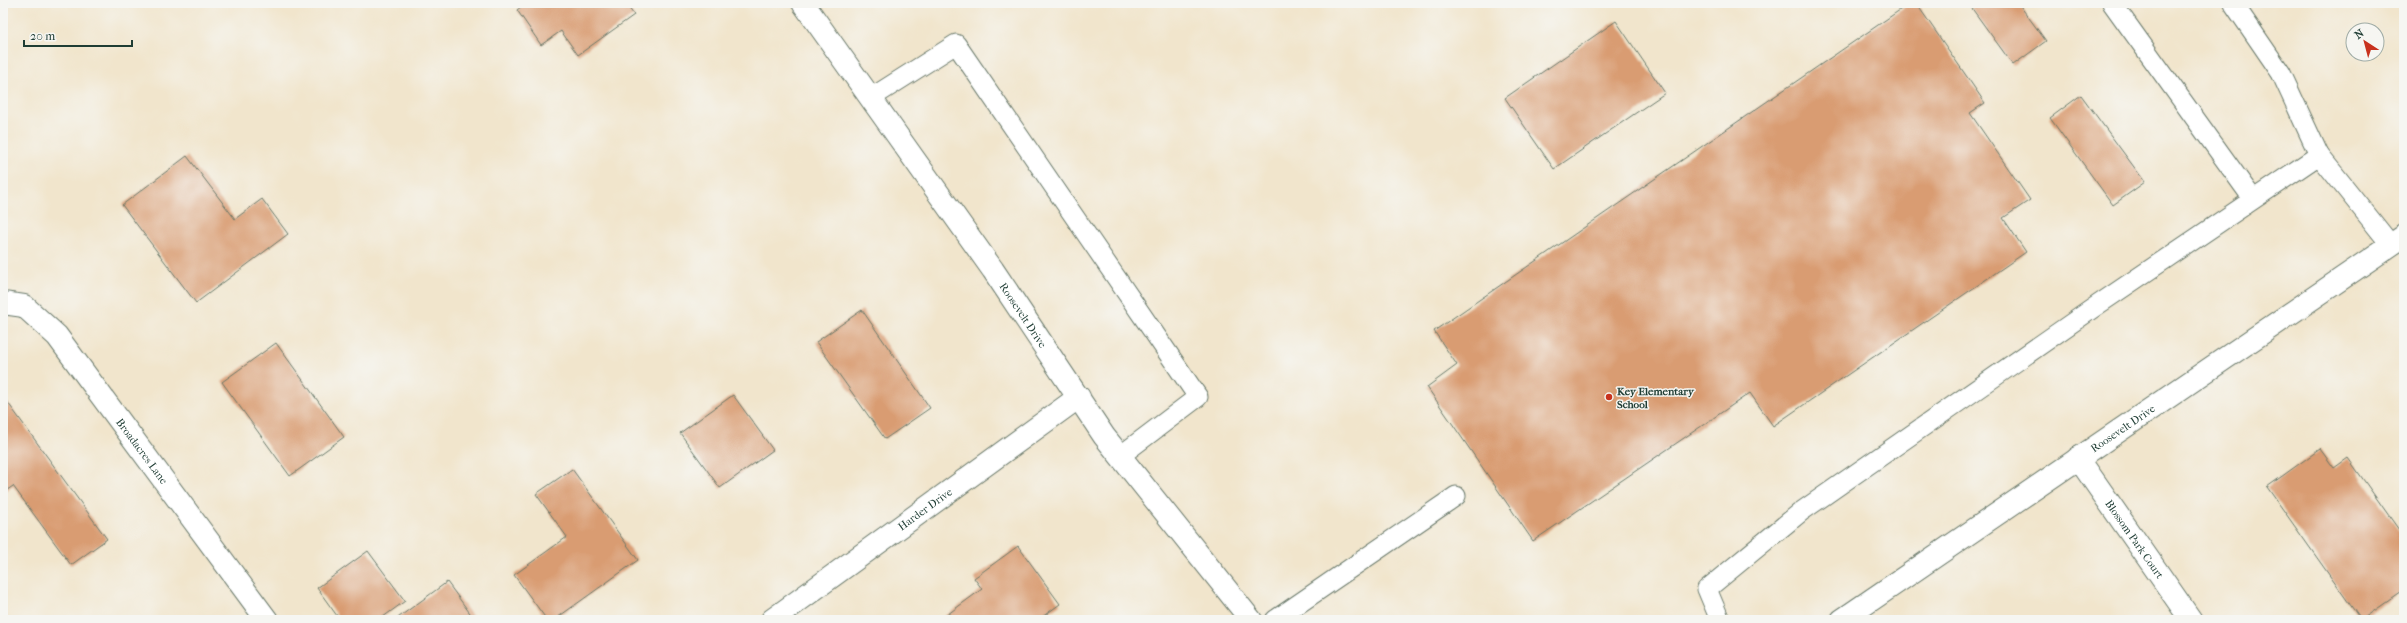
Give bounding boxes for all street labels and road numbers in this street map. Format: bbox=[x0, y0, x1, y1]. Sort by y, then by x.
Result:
street label: Roosevelt Drive bbox=[997, 280, 1050, 351]
street label: Roosevelt Drive bbox=[2088, 401, 2158, 455]
street label: Broadacres Lane bbox=[114, 416, 171, 487]
street label: Harder Drive bbox=[895, 485, 955, 533]
street label: Blossom Park Court bbox=[2103, 497, 2167, 581]

